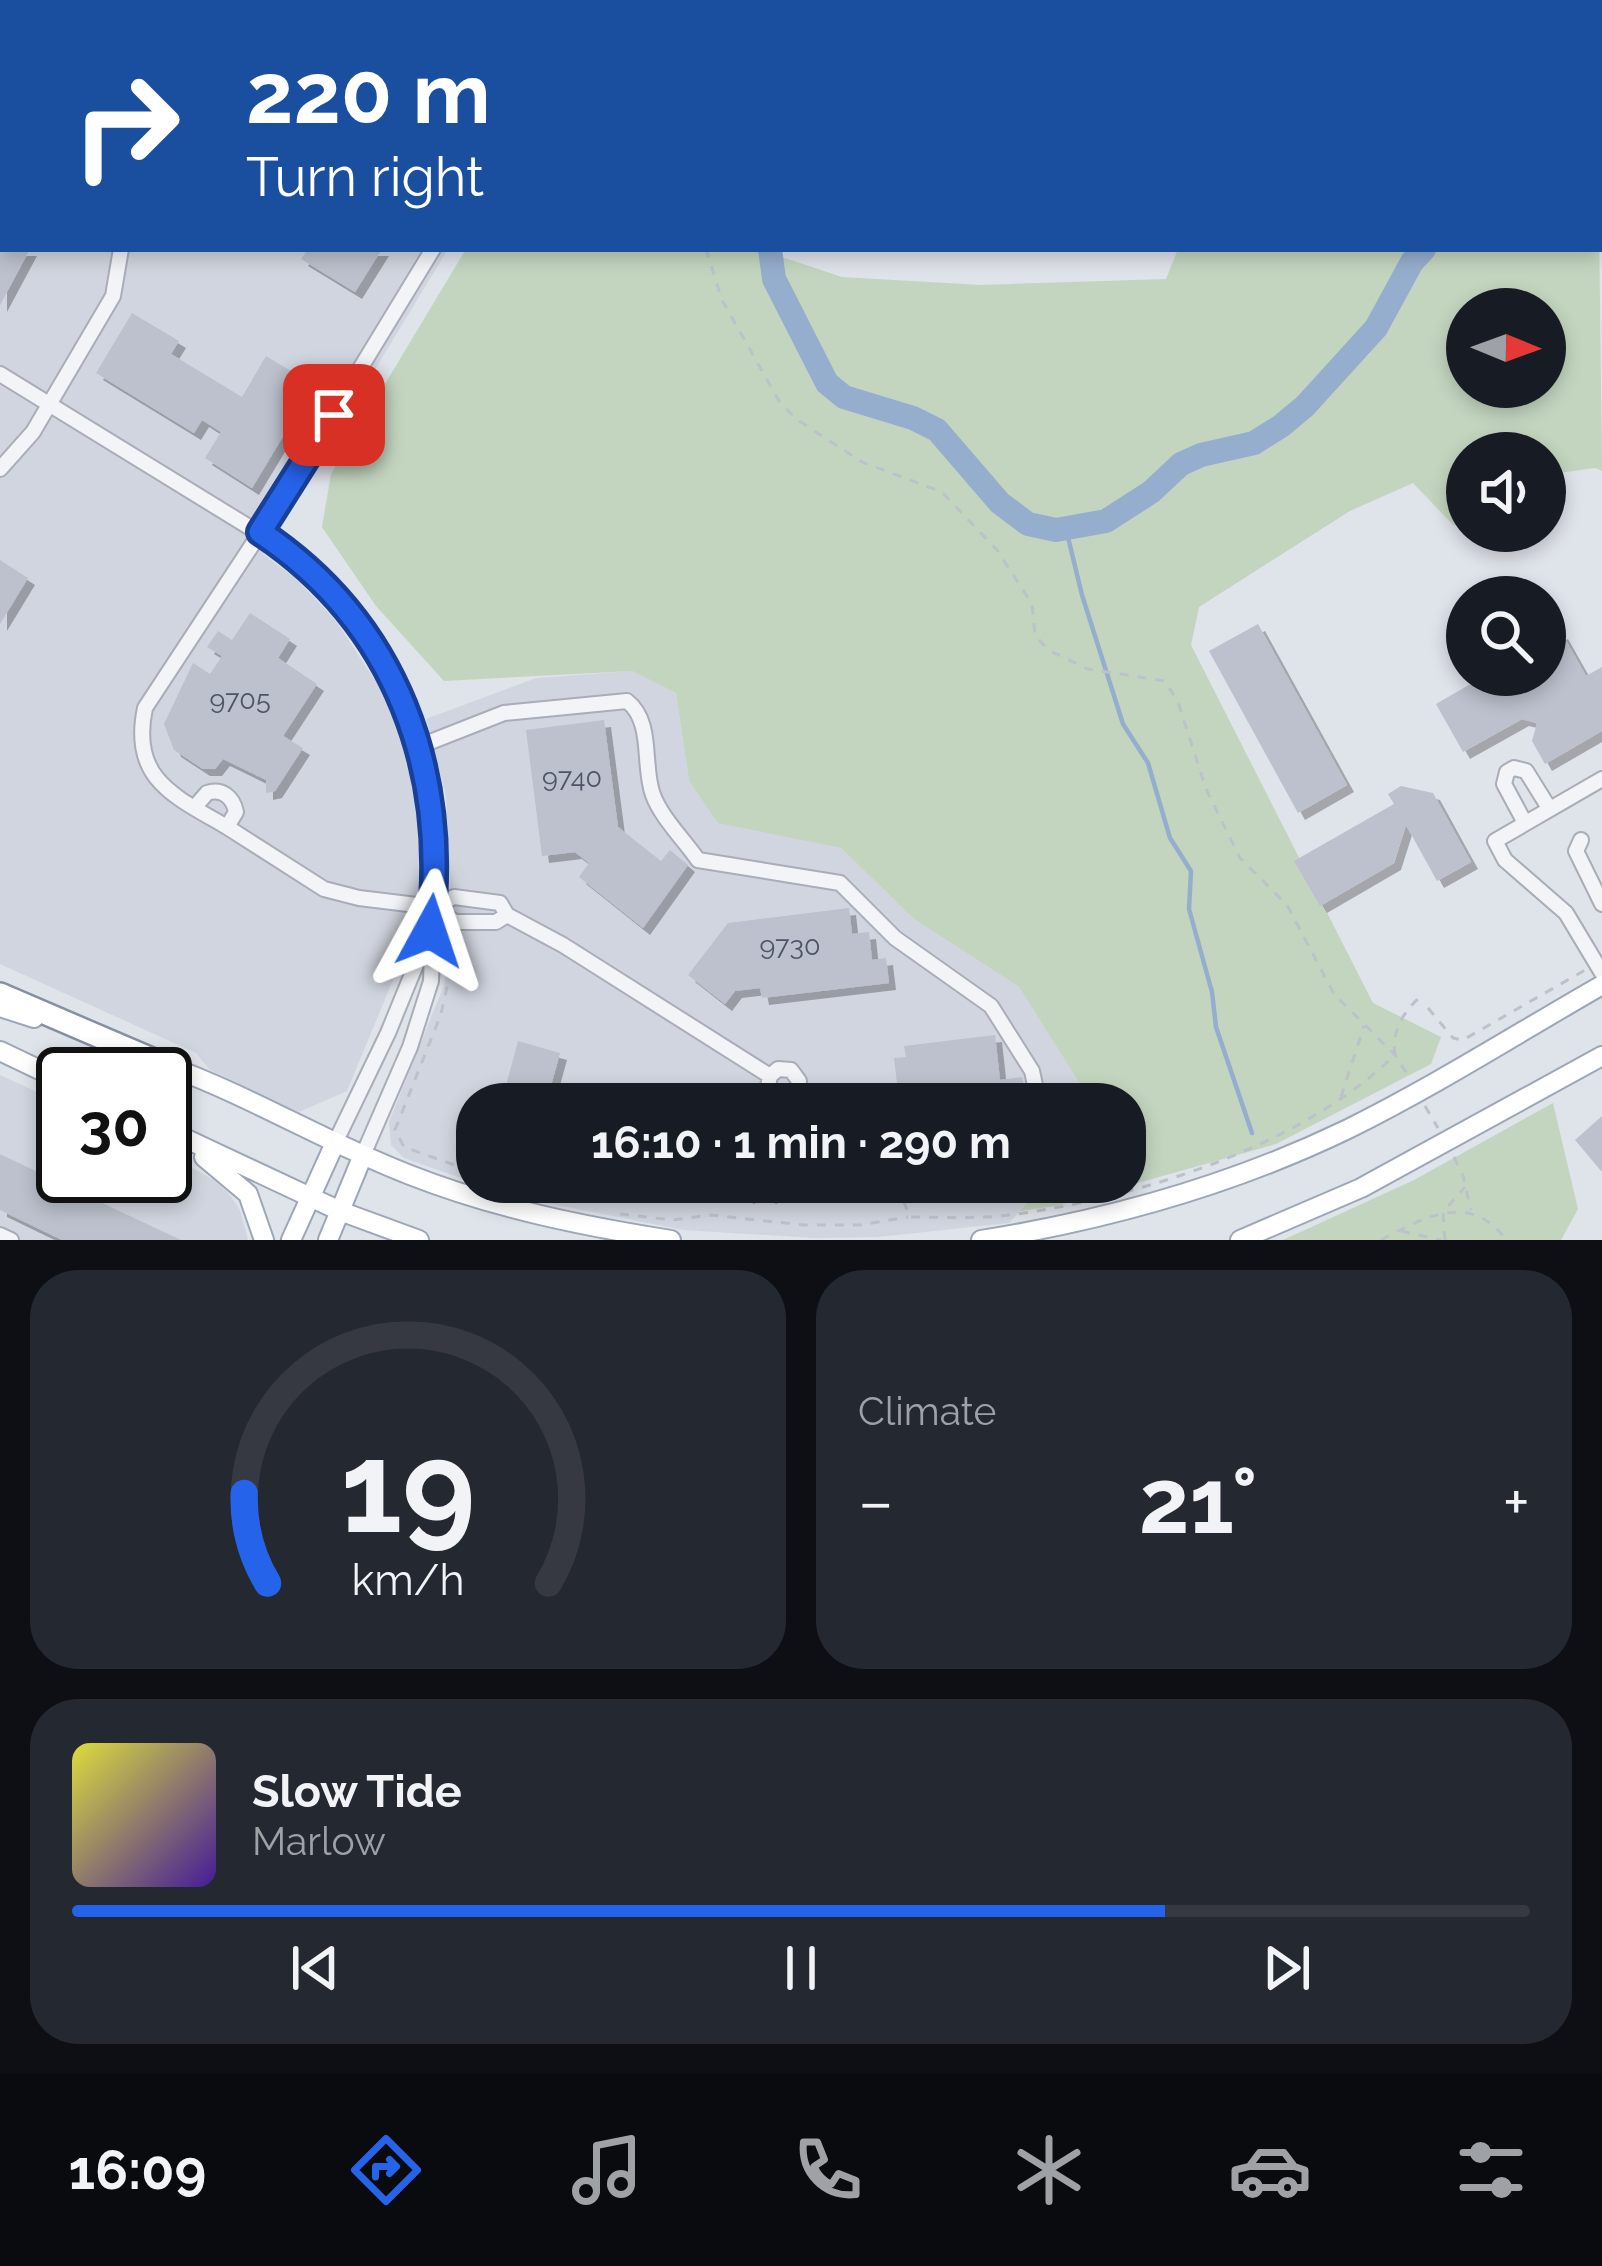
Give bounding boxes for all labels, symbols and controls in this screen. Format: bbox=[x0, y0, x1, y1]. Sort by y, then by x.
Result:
text: 220 m bbox=[246, 44, 491, 143]
icon: right bbox=[48, 48, 204, 204]
text: Turn right bbox=[246, 145, 484, 209]
north arrow bbox=[1446, 288, 1566, 408]
map controls bbox=[1446, 288, 1566, 696]
pin bbox=[283, 364, 385, 466]
icon: arrive bbox=[301, 382, 367, 448]
button: sound bbox=[1446, 432, 1566, 552]
button: search bbox=[1446, 576, 1566, 696]
house number: 9705 bbox=[209, 684, 271, 715]
house number: 9740 bbox=[542, 762, 602, 793]
position arrow bbox=[367, 868, 493, 994]
house number: 9730 bbox=[759, 930, 821, 961]
speed limit sign: 30 bbox=[36, 1047, 192, 1203]
text: 16:10 · 1 min · 290 m bbox=[591, 1116, 1011, 1169]
text: Climate bbox=[858, 1388, 996, 1434]
text: 19 bbox=[340, 1415, 476, 1561]
text: 21° bbox=[1139, 1448, 1258, 1554]
text: − bbox=[858, 1463, 894, 1540]
text: + bbox=[1503, 1463, 1530, 1540]
text: km/h bbox=[351, 1554, 465, 1604]
text: Slow Tide bbox=[252, 1765, 462, 1818]
text: Marlow bbox=[252, 1818, 386, 1864]
icon: previous bbox=[282, 1935, 348, 2001]
icon: pause bbox=[768, 1935, 834, 2001]
icon: next bbox=[1254, 1935, 1320, 2001]
icon: directions bbox=[344, 2128, 428, 2212]
icon: music bbox=[565, 2128, 649, 2212]
icon: phone bbox=[786, 2128, 870, 2212]
icon: climate bbox=[1007, 2128, 1091, 2212]
icon: car bbox=[1228, 2128, 1312, 2212]
icon: filters bbox=[1449, 2128, 1533, 2212]
text: 16:09 bbox=[69, 2138, 206, 2202]

